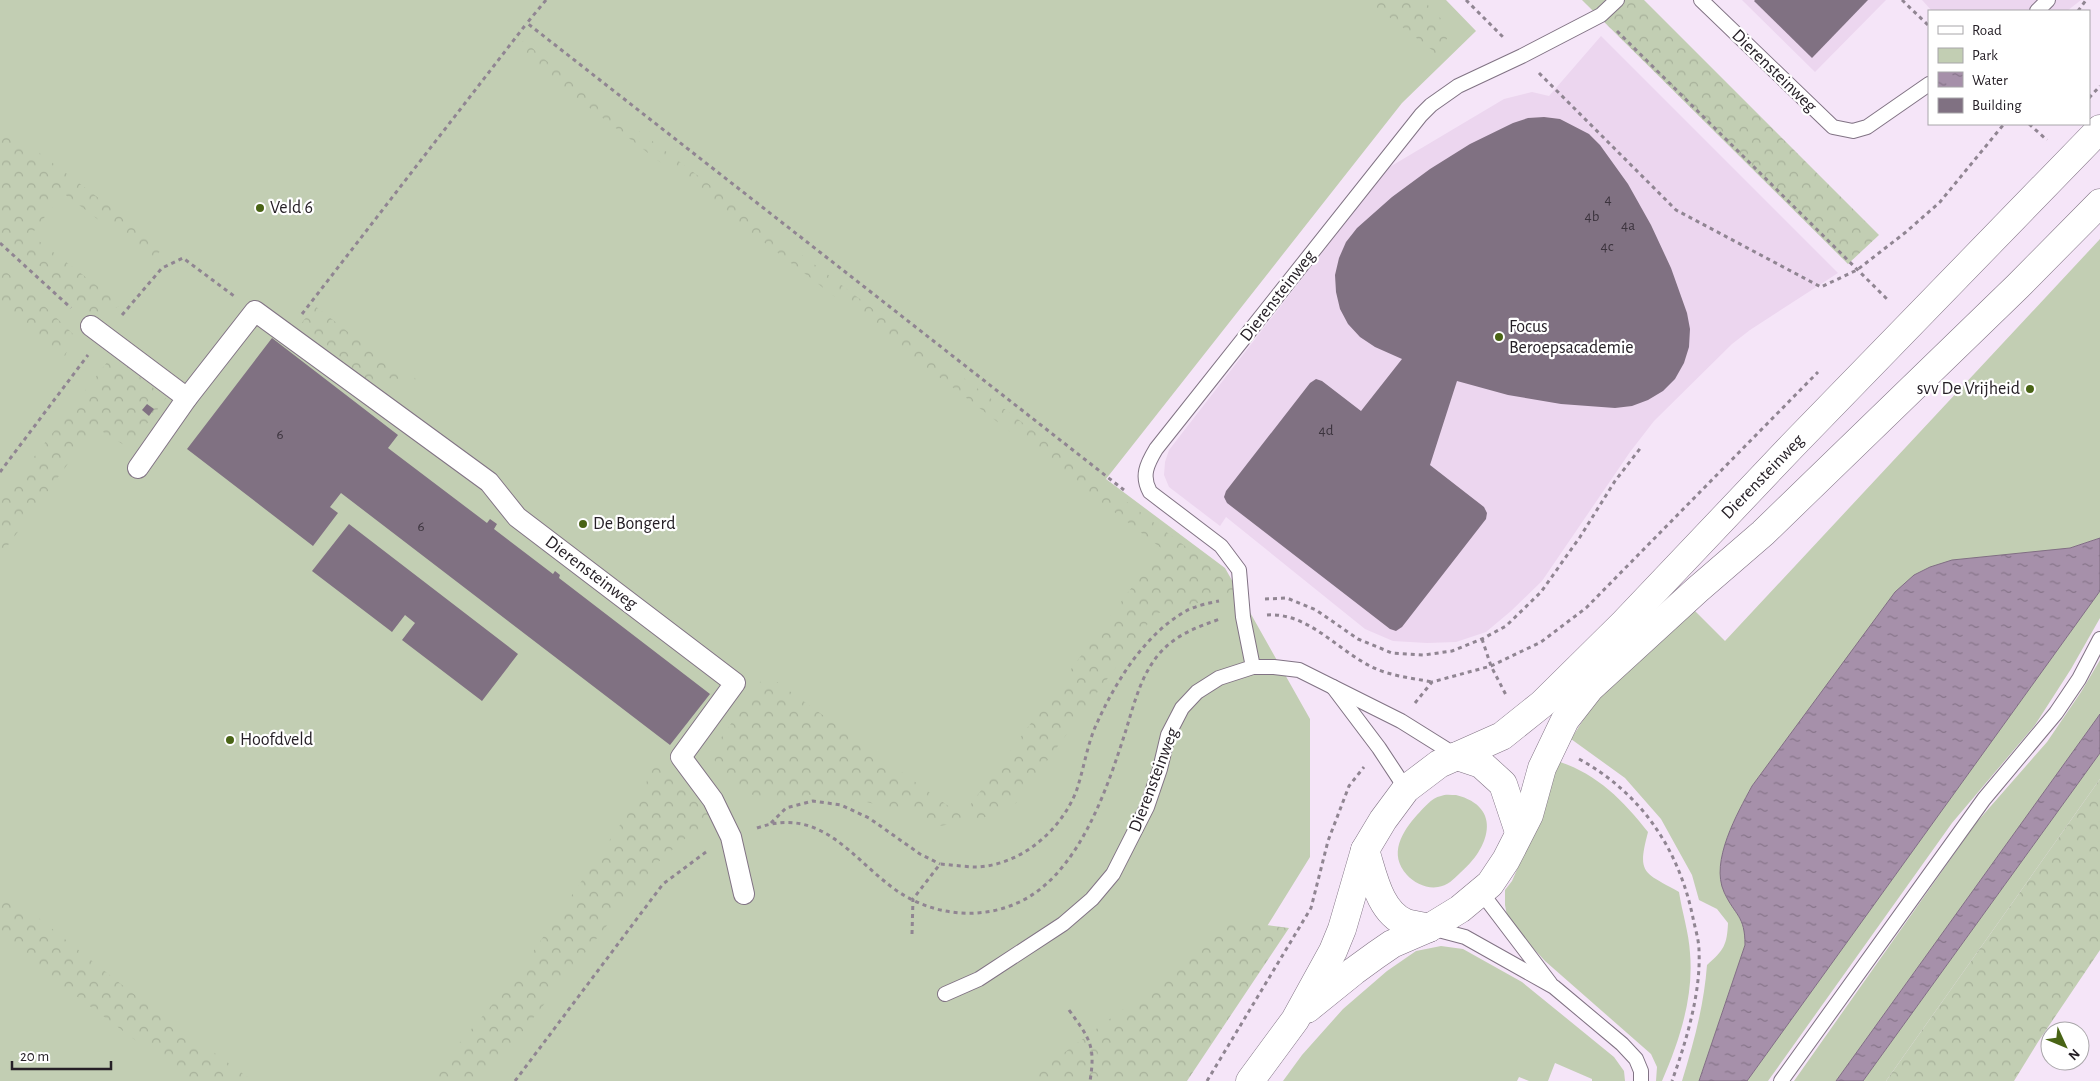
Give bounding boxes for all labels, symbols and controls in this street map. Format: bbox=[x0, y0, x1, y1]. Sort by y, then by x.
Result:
legend bbox=[1928, 10, 2090, 125]
text: Road bbox=[1972, 23, 2002, 38]
street label: Dierensteinweg bbox=[1728, 26, 1820, 116]
text: Park bbox=[1972, 48, 1998, 63]
text: Water bbox=[1972, 73, 2008, 88]
text: Building bbox=[1972, 98, 2022, 113]
house number: 4 bbox=[1604, 192, 1612, 207]
place label: Veld 6 bbox=[270, 199, 313, 217]
marker: Veld 6 bbox=[254, 202, 266, 214]
house number: 4b bbox=[1585, 209, 1600, 224]
house number: 4a bbox=[1621, 218, 1635, 233]
house number: 4c bbox=[1601, 239, 1614, 254]
street label: Dierensteinweg bbox=[1237, 247, 1319, 345]
place label: Focus Beroepsacademie bbox=[1509, 318, 1634, 357]
marker: Focus Beroepsacademie bbox=[1493, 331, 1505, 343]
place label: svv De Vrijheid bbox=[1917, 380, 2020, 398]
marker: svv De Vrijheid bbox=[2024, 383, 2036, 395]
house number: 4d bbox=[1319, 423, 1334, 438]
house number: 6 bbox=[276, 427, 284, 442]
street label: Dierensteinweg bbox=[1718, 431, 1808, 523]
place label: De Bongerd bbox=[593, 515, 676, 533]
marker: De Bongerd bbox=[577, 518, 589, 530]
house number: 6 bbox=[417, 519, 425, 534]
street label: Dierensteinweg bbox=[542, 533, 641, 613]
street label: Dierensteinweg bbox=[1126, 725, 1182, 835]
place label: Hoofdveld bbox=[240, 731, 313, 749]
marker: Hoofdveld bbox=[224, 734, 236, 746]
north arrow bbox=[2040, 1021, 2090, 1071]
scale bar bbox=[12, 1038, 111, 1070]
text: N bbox=[2065, 1046, 2082, 1063]
text: 20 m bbox=[20, 1049, 49, 1064]

